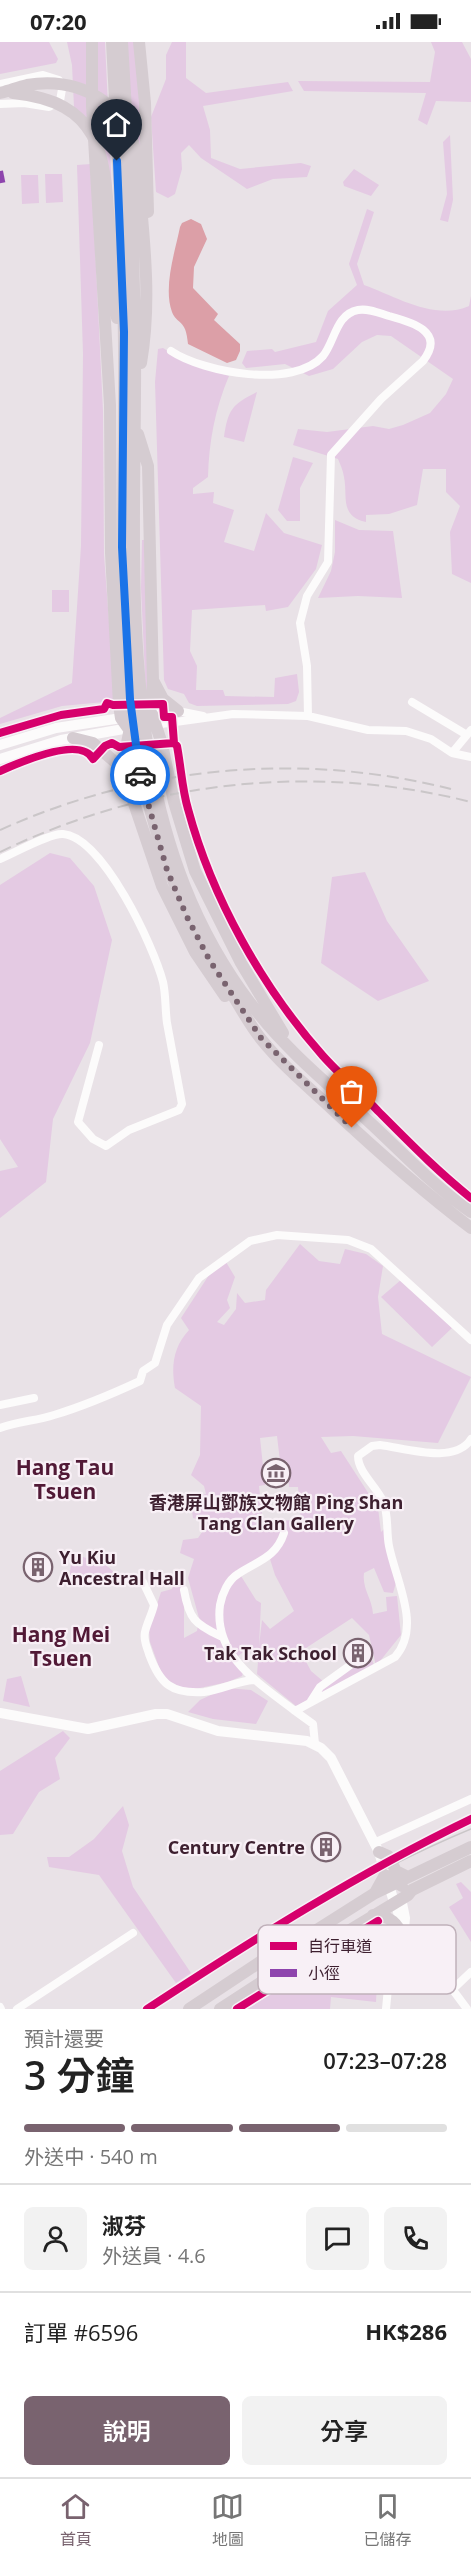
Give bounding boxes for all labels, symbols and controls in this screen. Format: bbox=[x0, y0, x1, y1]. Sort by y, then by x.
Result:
text: 07:20 bbox=[30, 6, 87, 36]
pin bbox=[91, 99, 142, 161]
icon: home bbox=[100, 108, 133, 141]
courier bbox=[110, 745, 170, 805]
icon: car bbox=[124, 759, 157, 792]
pin bbox=[326, 1066, 377, 1128]
icon: bag bbox=[335, 1075, 368, 1108]
district label: Hang Tau Tsuen bbox=[16, 1453, 114, 1505]
museum icon: 香港屏山鄧族文物館 Ping Shan Tang Clan Gallery bbox=[260, 1457, 292, 1489]
place label: 香港屏山鄧族文物館 Ping Shan Tang Clan Gallery bbox=[149, 1490, 403, 1535]
place label: Yu Kiu Ancestral Hall bbox=[59, 1545, 185, 1590]
building icon: Yu Kiu Ancestral Hall bbox=[22, 1551, 54, 1583]
district label: Hang Mei Tsuen bbox=[12, 1620, 110, 1672]
building icon: Tak Tak School bbox=[342, 1637, 374, 1669]
place label: Tak Tak School bbox=[204, 1641, 337, 1665]
building icon: Century Centre bbox=[310, 1831, 342, 1863]
place label: Century Centre bbox=[168, 1835, 305, 1859]
legend bbox=[258, 1925, 456, 1994]
text: 自行車道 bbox=[308, 1935, 372, 1957]
text: 小徑 bbox=[308, 1962, 340, 1984]
text: 預計還要 bbox=[24, 2025, 104, 2052]
text: 07:23–07:28 bbox=[323, 2045, 447, 2075]
text: 3 分鐘 bbox=[24, 2048, 134, 2101]
text: 外送中 · 540 m bbox=[24, 2143, 158, 2170]
button: person bbox=[24, 2207, 87, 2270]
button: chat bbox=[306, 2207, 369, 2270]
button: phone bbox=[384, 2207, 447, 2270]
text: 淑芬 bbox=[102, 2210, 146, 2240]
text: 外送員 · 4.6 bbox=[102, 2242, 206, 2269]
text: HK$286 bbox=[365, 2316, 447, 2346]
text: 訂單 #6596 bbox=[24, 2317, 138, 2347]
button: 說明 bbox=[24, 2396, 230, 2465]
button: 分享 bbox=[242, 2396, 447, 2465]
tab: 首頁 bbox=[59, 2490, 92, 2550]
tab: 地圖 bbox=[211, 2490, 244, 2550]
tab: 已儲存 bbox=[363, 2490, 411, 2550]

